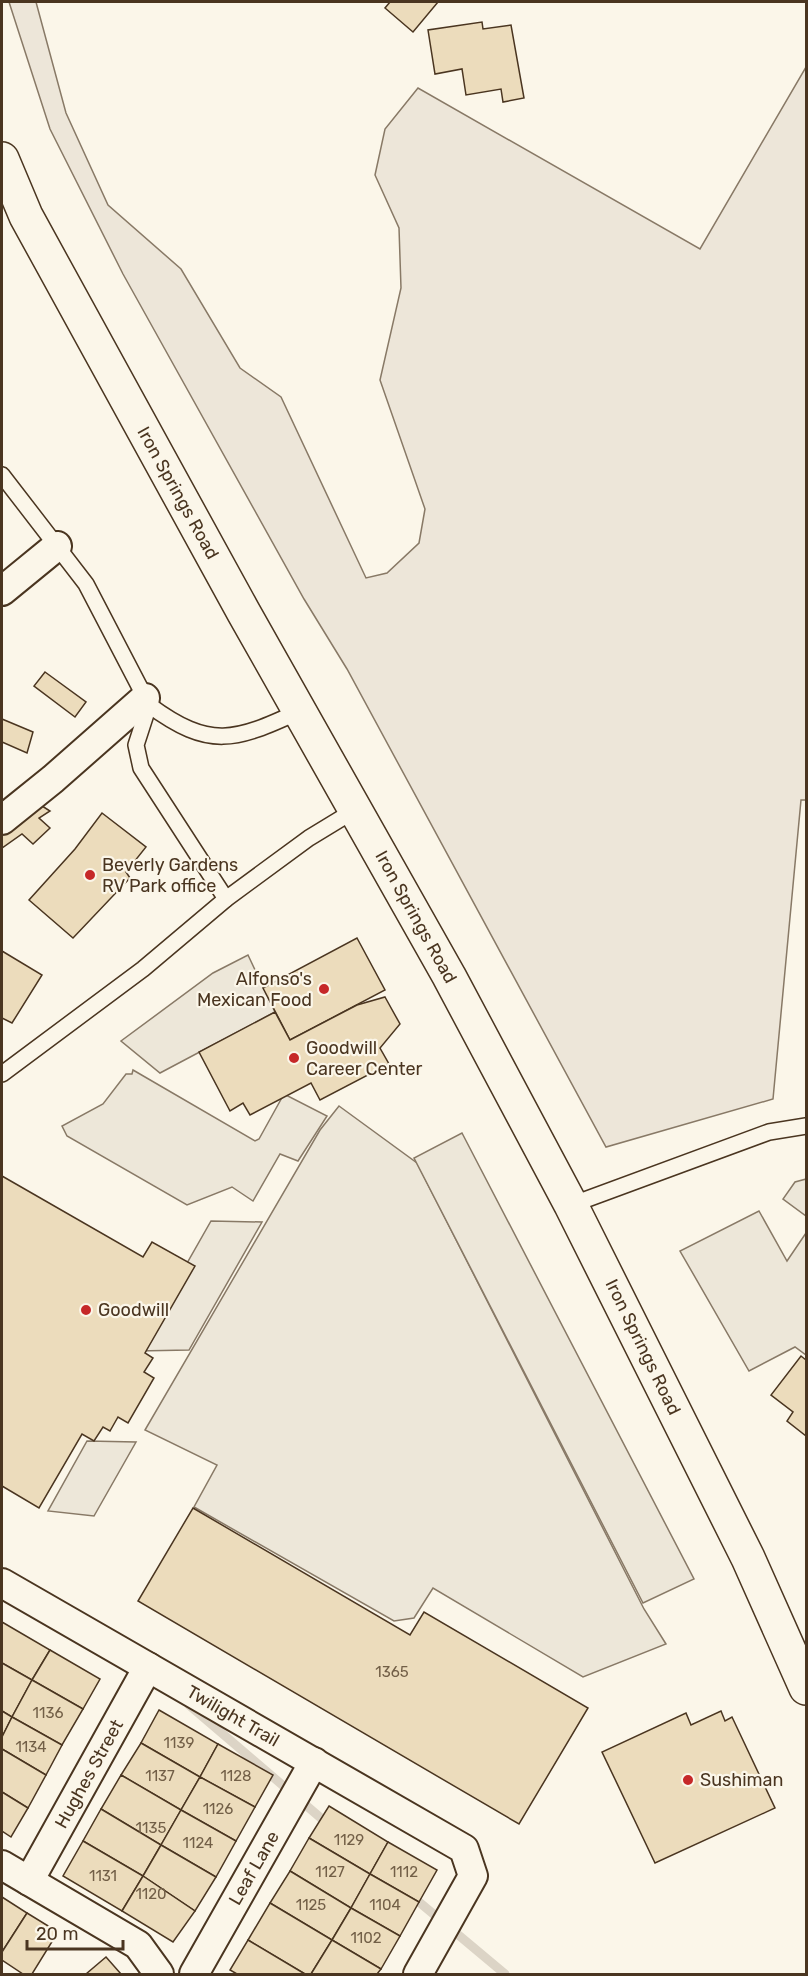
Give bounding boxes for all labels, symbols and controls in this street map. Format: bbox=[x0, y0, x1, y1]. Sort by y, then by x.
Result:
street label: Iron Springs Road bbox=[132, 423, 224, 563]
street label: Iron Springs Road bbox=[370, 847, 462, 987]
place label: Beverly Gardens RV Park office bbox=[102, 854, 238, 897]
marker: Beverly Gardens RV Park office bbox=[83, 868, 97, 882]
place label: Alfonso's Mexican Food bbox=[197, 968, 312, 1011]
marker: Alfonso's Mexican Food bbox=[317, 982, 331, 996]
place label: Goodwill Career Center bbox=[306, 1037, 423, 1080]
marker: Goodwill Career Center bbox=[287, 1051, 301, 1065]
street label: Iron Springs Road bbox=[601, 1276, 685, 1418]
place label: Goodwill bbox=[98, 1299, 169, 1321]
marker: Goodwill bbox=[79, 1303, 93, 1317]
house number: 1365 bbox=[375, 1663, 409, 1681]
street label: Twilight Trail bbox=[183, 1681, 283, 1751]
house number: 1136 bbox=[33, 1704, 63, 1722]
street label: Hughes Street bbox=[50, 1716, 128, 1832]
house number: 1139 bbox=[164, 1734, 194, 1752]
house number: 1134 bbox=[15, 1738, 47, 1756]
house number: 1137 bbox=[145, 1767, 175, 1785]
house number: 1128 bbox=[220, 1767, 252, 1785]
place label: Sushiman bbox=[700, 1769, 783, 1791]
marker: Sushiman bbox=[681, 1773, 695, 1787]
house number: 1126 bbox=[203, 1800, 233, 1818]
house number: 1135 bbox=[136, 1819, 166, 1837]
street label: Leaf Lane bbox=[224, 1827, 284, 1909]
house number: 1129 bbox=[334, 1831, 364, 1849]
house number: 1124 bbox=[183, 1834, 213, 1852]
house number: 1127 bbox=[315, 1863, 345, 1881]
house number: 1112 bbox=[390, 1863, 418, 1881]
house number: 1131 bbox=[89, 1867, 117, 1885]
house number: 1120 bbox=[135, 1885, 167, 1903]
house number: 1125 bbox=[296, 1896, 326, 1914]
house number: 1104 bbox=[369, 1896, 401, 1914]
scale bar bbox=[27, 1913, 123, 1951]
text: 20 m bbox=[36, 1923, 78, 1945]
house number: 1102 bbox=[350, 1929, 382, 1947]

